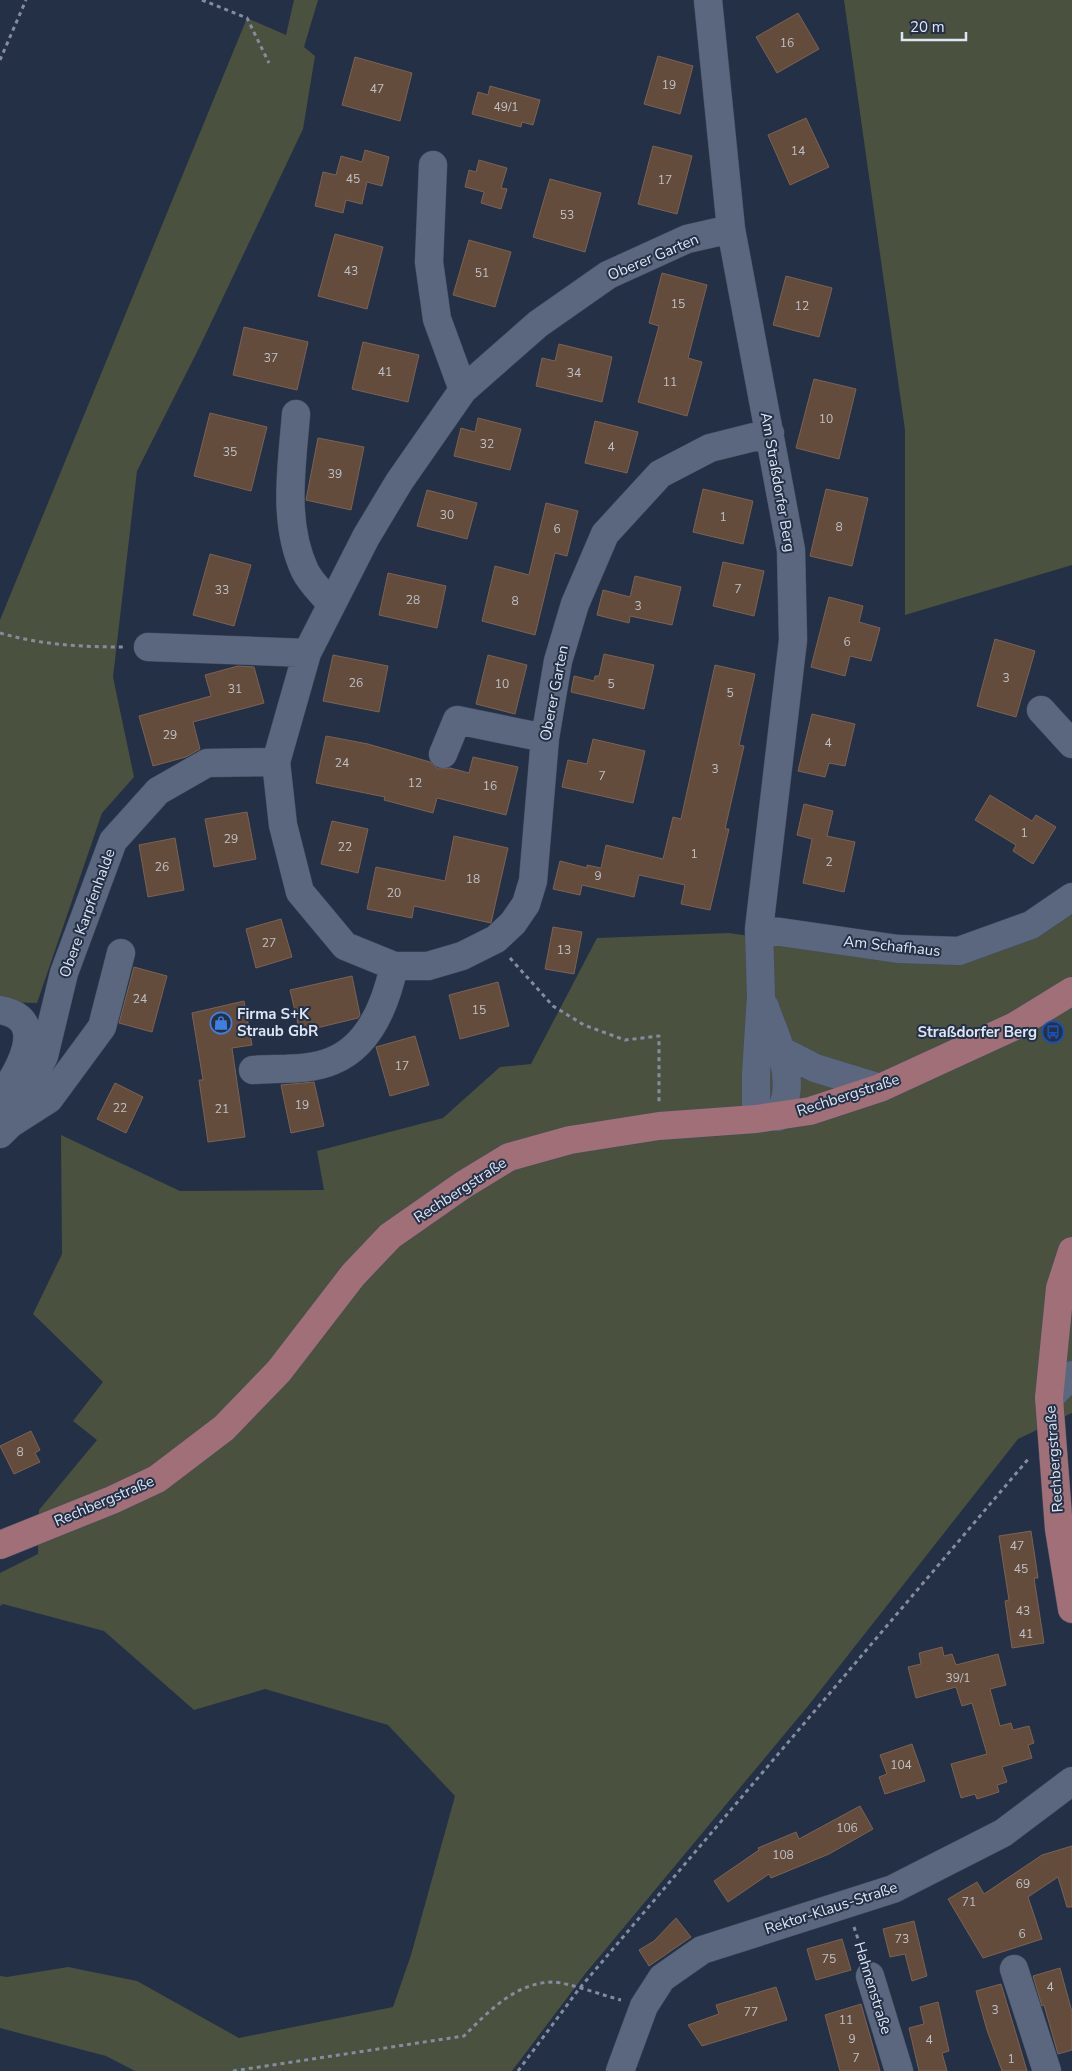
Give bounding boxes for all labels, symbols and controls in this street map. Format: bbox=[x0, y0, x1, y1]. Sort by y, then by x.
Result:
scale bar bbox=[902, 10, 966, 42]
text: 20 m bbox=[910, 17, 945, 37]
house number: 16 bbox=[780, 35, 794, 51]
house number: 19 bbox=[662, 77, 676, 93]
house number: 47 bbox=[370, 81, 384, 97]
house number: 49/1 bbox=[494, 99, 519, 115]
house number: 14 bbox=[791, 143, 805, 159]
house number: 45 bbox=[346, 171, 360, 187]
house number: 17 bbox=[658, 172, 672, 188]
house number: 53 bbox=[560, 207, 574, 223]
street label: Oberer Garten bbox=[604, 229, 702, 285]
house number: 43 bbox=[344, 263, 358, 279]
house number: 51 bbox=[475, 265, 489, 281]
house number: 15 bbox=[671, 296, 685, 312]
house number: 12 bbox=[795, 298, 809, 314]
house number: 37 bbox=[264, 350, 278, 366]
house number: 41 bbox=[378, 364, 392, 380]
house number: 34 bbox=[567, 365, 581, 381]
house number: 11 bbox=[663, 374, 677, 390]
street label: Am Straßdorfer Berg bbox=[756, 411, 800, 553]
house number: 10 bbox=[819, 411, 833, 427]
house number: 32 bbox=[480, 436, 494, 452]
house number: 4 bbox=[607, 439, 615, 455]
house number: 35 bbox=[223, 444, 237, 460]
house number: 39 bbox=[328, 466, 342, 482]
house number: 30 bbox=[440, 507, 454, 523]
house number: 1 bbox=[719, 509, 727, 525]
house number: 8 bbox=[835, 519, 843, 535]
house number: 6 bbox=[553, 521, 561, 537]
house number: 7 bbox=[734, 581, 742, 597]
house number: 33 bbox=[215, 582, 229, 598]
house number: 28 bbox=[406, 592, 420, 608]
house number: 8 bbox=[511, 593, 519, 609]
house number: 3 bbox=[634, 598, 642, 614]
house number: 6 bbox=[843, 634, 851, 650]
street label: Oberer Garten bbox=[535, 643, 573, 743]
house number: 3 bbox=[1002, 670, 1010, 686]
house number: 26 bbox=[349, 675, 363, 691]
house number: 10 bbox=[495, 676, 509, 692]
house number: 5 bbox=[607, 676, 615, 692]
house number: 31 bbox=[228, 681, 242, 697]
house number: 5 bbox=[726, 685, 734, 701]
house number: 29 bbox=[163, 727, 177, 743]
house number: 4 bbox=[824, 735, 832, 751]
house number: 24 bbox=[335, 755, 349, 771]
house number: 3 bbox=[711, 761, 719, 777]
house number: 7 bbox=[598, 768, 606, 784]
house number: 12 bbox=[408, 775, 422, 791]
house number: 16 bbox=[483, 778, 497, 794]
house number: 1 bbox=[1020, 825, 1028, 841]
house number: 29 bbox=[224, 831, 238, 847]
house number: 22 bbox=[338, 839, 352, 855]
street label: Obere Karpfenhalde bbox=[54, 846, 120, 980]
house number: 1 bbox=[690, 846, 698, 862]
house number: 2 bbox=[825, 854, 833, 870]
house number: 26 bbox=[155, 859, 169, 875]
house number: 9 bbox=[594, 868, 602, 884]
house number: 18 bbox=[466, 871, 480, 887]
house number: 20 bbox=[387, 885, 401, 901]
street label: Am Schafhaus bbox=[843, 931, 941, 961]
house number: 27 bbox=[262, 935, 276, 951]
house number: 13 bbox=[557, 942, 571, 958]
house number: 24 bbox=[133, 991, 147, 1007]
house number: 15 bbox=[472, 1002, 486, 1018]
place label: Firma S+K Straub GbR bbox=[237, 1004, 319, 1041]
shop icon: Firma S+K Straub GbR bbox=[209, 1011, 233, 1035]
bus stop icon: Straßdorfer Berg bbox=[1041, 1020, 1065, 1044]
place label: Straßdorfer Berg bbox=[918, 1022, 1037, 1042]
house number: 17 bbox=[395, 1058, 409, 1074]
street label: Rechbergstraße bbox=[794, 1069, 902, 1121]
house number: 19 bbox=[295, 1097, 309, 1113]
house number: 22 bbox=[113, 1100, 127, 1116]
house number: 21 bbox=[215, 1101, 229, 1117]
street label: Rechbergstraße bbox=[410, 1152, 510, 1228]
street label: Rechbergstraße bbox=[1040, 1405, 1068, 1513]
house number: 8 bbox=[16, 1444, 24, 1460]
street label: Rechbergstraße bbox=[51, 1471, 157, 1531]
house number: 47 bbox=[1010, 1538, 1024, 1554]
house number: 45 bbox=[1014, 1561, 1028, 1577]
house number: 43 bbox=[1016, 1603, 1030, 1619]
house number: 41 bbox=[1019, 1626, 1033, 1642]
house number: 39/1 bbox=[946, 1670, 971, 1686]
house number: 104 bbox=[890, 1757, 912, 1773]
house number: 106 bbox=[836, 1820, 858, 1836]
house number: 108 bbox=[772, 1847, 794, 1863]
house number: 69 bbox=[1016, 1876, 1030, 1892]
street label: Rektor-Klaus-Straße bbox=[762, 1877, 900, 1939]
house number: 71 bbox=[962, 1894, 976, 1910]
house number: 6 bbox=[1018, 1926, 1026, 1942]
house number: 73 bbox=[895, 1931, 909, 1947]
street label: Hahnenstraße bbox=[849, 1939, 897, 2037]
house number: 75 bbox=[822, 1951, 836, 1967]
house number: 4 bbox=[1046, 1979, 1054, 1995]
house number: 3 bbox=[991, 2002, 999, 2018]
house number: 77 bbox=[744, 2004, 758, 2020]
house number: 11 bbox=[839, 2012, 853, 2028]
house number: 9 bbox=[848, 2031, 856, 2047]
house number: 4 bbox=[925, 2032, 933, 2048]
house number: 7 bbox=[852, 2050, 860, 2066]
house number: 1 bbox=[1007, 2051, 1015, 2067]

